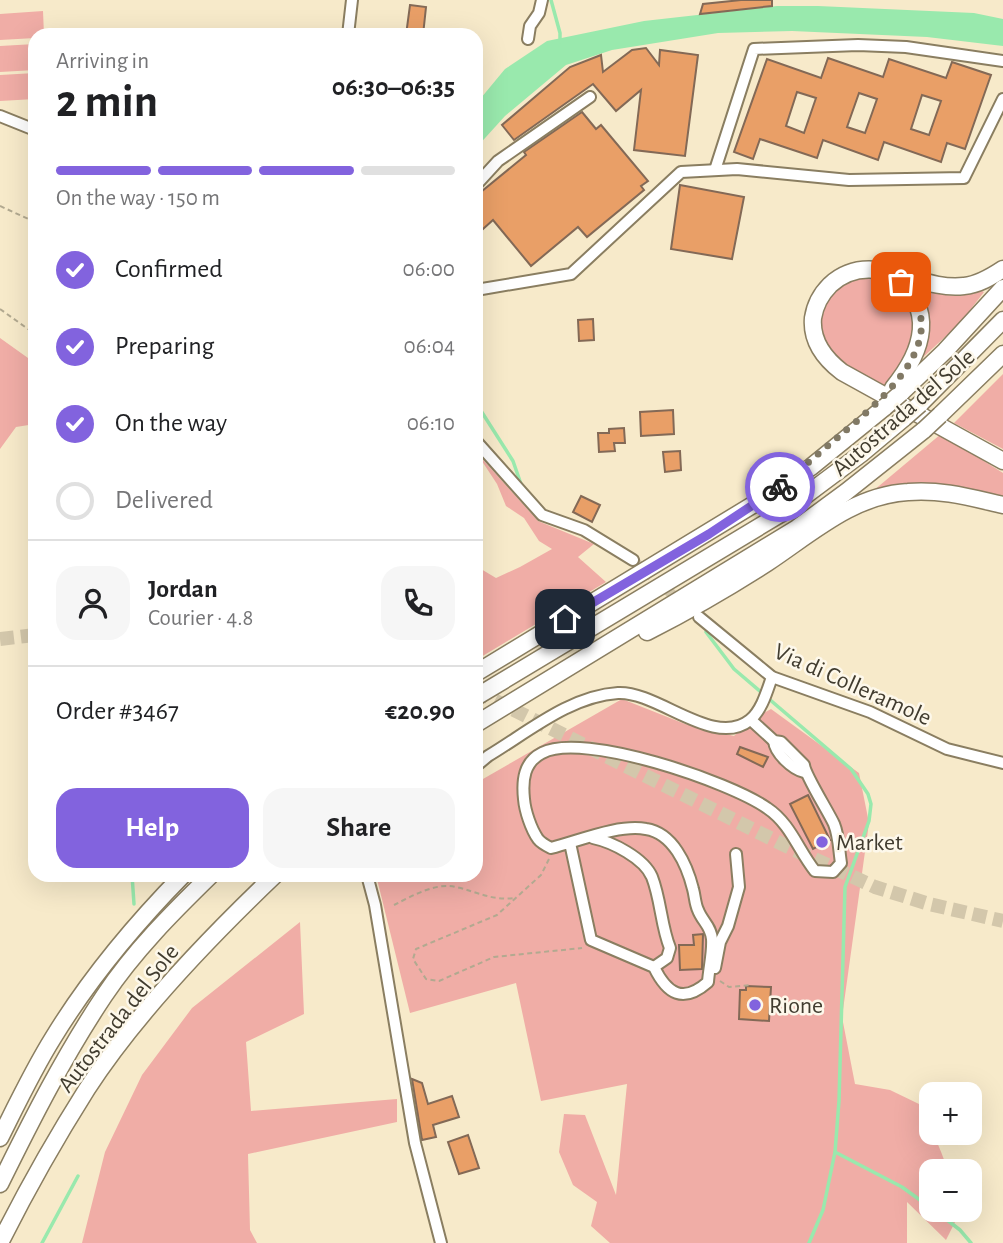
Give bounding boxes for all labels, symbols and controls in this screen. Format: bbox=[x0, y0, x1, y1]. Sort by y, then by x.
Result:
text: Arriving in bbox=[56, 50, 149, 73]
text: 06:30–06:35 bbox=[332, 74, 455, 100]
text: 2 min bbox=[56, 79, 158, 125]
text: On the way · 150 m bbox=[56, 187, 220, 210]
icon: check bbox=[56, 251, 94, 289]
pin bbox=[871, 252, 931, 312]
text: Confirmed bbox=[115, 256, 223, 282]
text: 06:00 bbox=[402, 258, 455, 281]
icon: bag bbox=[882, 263, 920, 301]
icon: check bbox=[56, 328, 94, 366]
text: Preparing bbox=[115, 333, 214, 359]
text: 06:04 bbox=[404, 335, 455, 358]
street label: Autostrada del Sole bbox=[828, 345, 980, 481]
icon: check bbox=[56, 405, 94, 443]
text: On the way bbox=[115, 410, 227, 436]
text: 06:10 bbox=[407, 412, 455, 435]
courier bbox=[745, 452, 815, 522]
icon: bike bbox=[761, 468, 799, 506]
text: Delivered bbox=[115, 487, 213, 513]
button: person bbox=[56, 566, 130, 640]
button: phone bbox=[381, 566, 455, 640]
text: Jordan bbox=[148, 576, 218, 602]
pin bbox=[535, 589, 595, 649]
icon: home bbox=[546, 600, 584, 638]
text: Courier · 4.8 bbox=[148, 607, 253, 630]
street label: Via di Colleramole bbox=[770, 639, 935, 730]
text: Order #3467 bbox=[56, 698, 179, 724]
text: €20.90 bbox=[385, 698, 455, 724]
button: Help bbox=[56, 788, 249, 868]
button: Share bbox=[263, 788, 455, 868]
place label: Market bbox=[836, 831, 903, 855]
marker: Market bbox=[814, 834, 830, 850]
street label: Autostrada del Sole bbox=[54, 940, 184, 1097]
place label: Rione bbox=[769, 994, 823, 1018]
marker: Rione bbox=[747, 997, 763, 1013]
map controls bbox=[919, 1082, 982, 1222]
button: + bbox=[919, 1082, 982, 1145]
button: − bbox=[919, 1159, 982, 1222]

